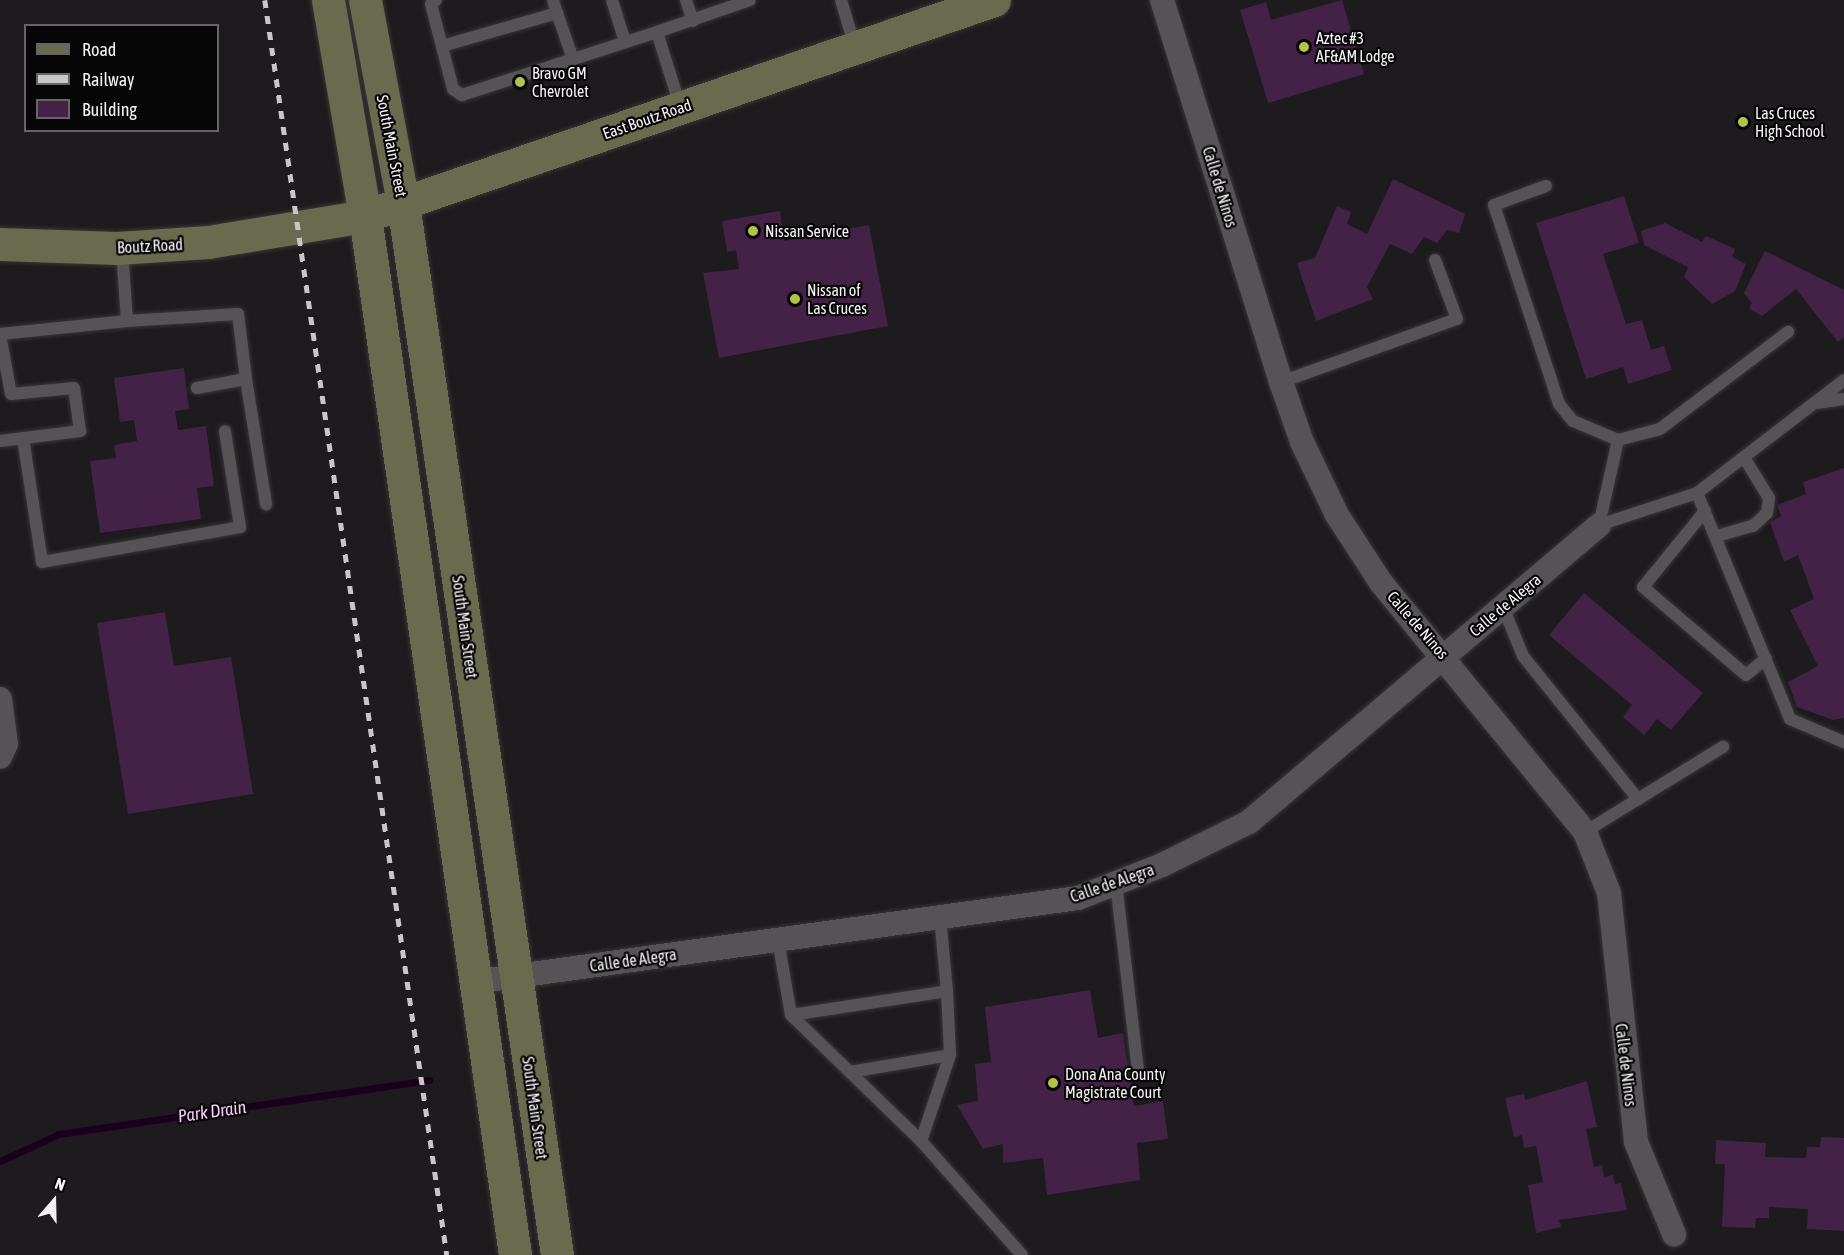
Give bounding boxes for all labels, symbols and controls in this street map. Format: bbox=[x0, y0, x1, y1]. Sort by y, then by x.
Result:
legend bbox=[24, 24, 219, 132]
place label: Aztec #3 AF&AM Lodge bbox=[1316, 28, 1394, 66]
text: Road bbox=[82, 39, 116, 60]
marker: Aztec #3 AF&AM Lodge bbox=[1297, 40, 1311, 54]
place label: Bravo GM Chevrolet bbox=[532, 63, 589, 101]
text: Railway bbox=[82, 69, 134, 90]
marker: Bravo GM Chevrolet bbox=[513, 75, 527, 89]
street label: South Main Street bbox=[373, 93, 411, 199]
street label: East Boutz Road bbox=[600, 95, 694, 143]
text: Building bbox=[82, 99, 137, 120]
place label: Las Cruces High School bbox=[1755, 103, 1824, 141]
marker: Las Cruces High School bbox=[1736, 115, 1750, 129]
street label: Calle de Ninos bbox=[1199, 144, 1241, 230]
place label: Nissan Service bbox=[765, 221, 849, 241]
marker: Nissan Service bbox=[746, 224, 760, 238]
street label: Boutz Road bbox=[117, 235, 183, 257]
place label: Nissan of Las Cruces bbox=[807, 280, 867, 318]
marker: Nissan of Las Cruces bbox=[788, 292, 802, 306]
street label: Calle de Alegra bbox=[1465, 570, 1545, 640]
street label: South Main Street bbox=[448, 574, 482, 680]
street label: Calle de Ninos bbox=[1383, 587, 1453, 663]
street label: Calle de Alegra bbox=[1068, 860, 1156, 906]
street label: Calle de Alegra bbox=[588, 944, 678, 976]
street label: Calle de Ninos bbox=[1611, 1022, 1641, 1108]
street label: South Main Street bbox=[518, 1055, 552, 1161]
place label: Dona Ana County Magistrate Court bbox=[1065, 1064, 1166, 1102]
marker: Dona Ana County Magistrate Court bbox=[1046, 1076, 1060, 1090]
water label: Park Drain bbox=[176, 1097, 248, 1127]
north arrow bbox=[24, 1171, 84, 1231]
text: N bbox=[53, 1174, 68, 1194]

